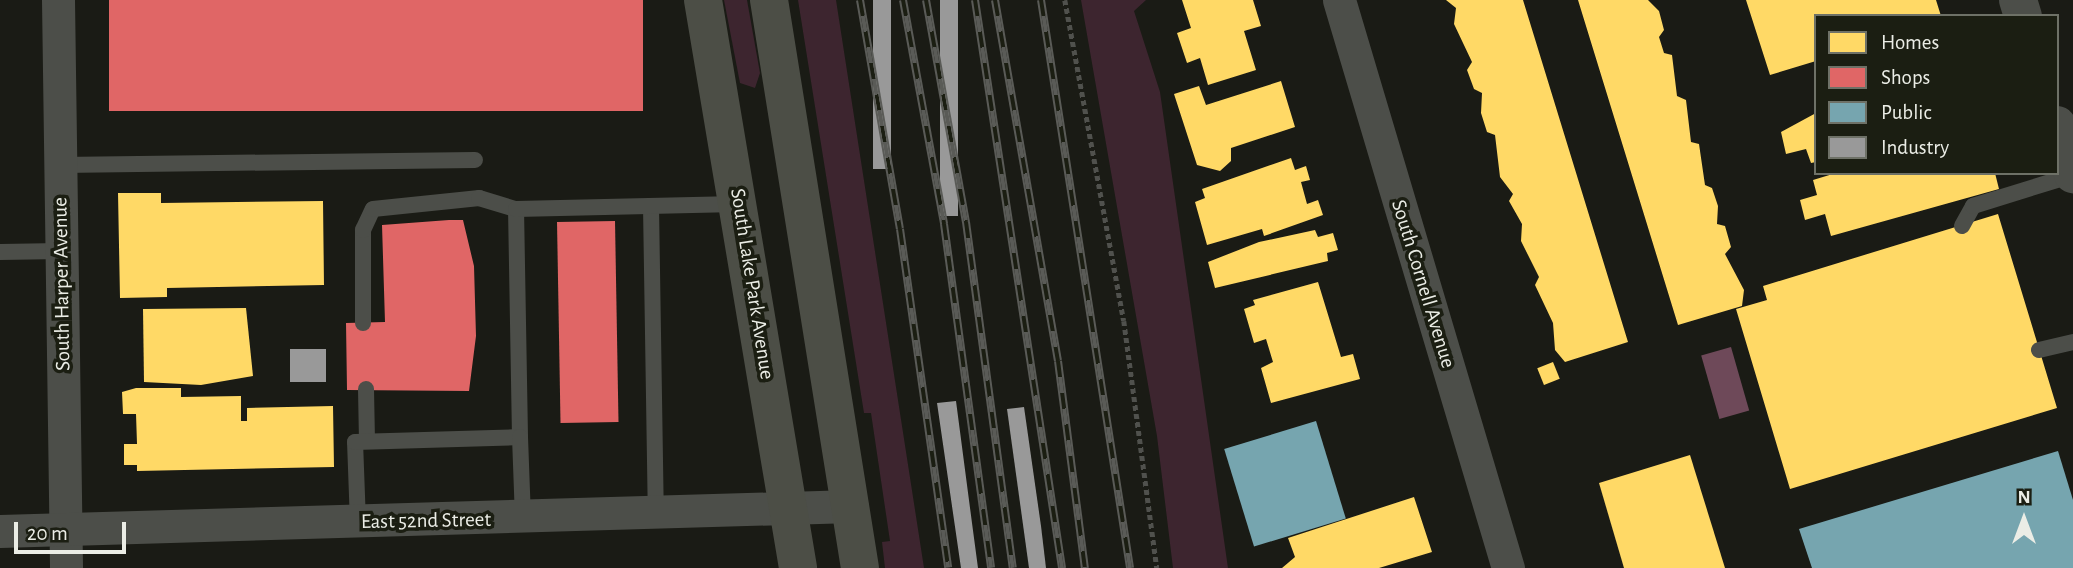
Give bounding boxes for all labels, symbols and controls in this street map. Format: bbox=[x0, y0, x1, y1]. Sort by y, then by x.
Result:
legend bbox=[1814, 14, 2059, 175]
text: Homes bbox=[1881, 32, 1939, 53]
text: Shops bbox=[1881, 67, 1930, 88]
text: Public bbox=[1881, 102, 1931, 123]
text: Industry bbox=[1881, 137, 1949, 158]
street label: South Lake Park Avenue bbox=[724, 187, 780, 381]
street label: South Harper Avenue bbox=[48, 197, 76, 371]
street label: South Cornell Avenue bbox=[1385, 197, 1461, 371]
north arrow bbox=[1989, 484, 2059, 554]
text: N bbox=[2017, 488, 2031, 507]
street label: East 52nd Street bbox=[361, 507, 491, 535]
scale bar bbox=[18, 508, 130, 552]
text: 20 m bbox=[27, 523, 68, 544]

